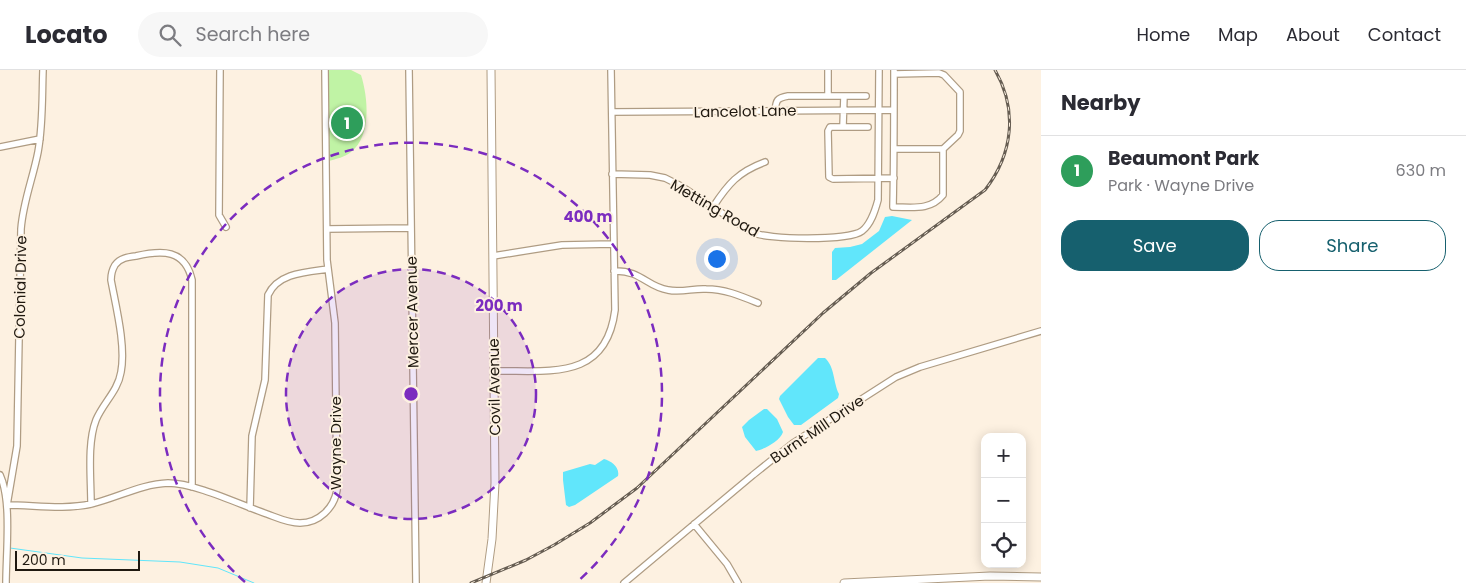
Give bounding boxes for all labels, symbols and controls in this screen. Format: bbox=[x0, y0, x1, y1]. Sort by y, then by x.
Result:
search box bbox=[138, 12, 488, 57]
text: Locato bbox=[25, 18, 108, 51]
icon: search bbox=[156, 21, 184, 49]
text: Search here bbox=[196, 21, 310, 48]
text: Home bbox=[1136, 22, 1190, 47]
text: Map bbox=[1218, 22, 1258, 47]
text: About bbox=[1286, 22, 1340, 47]
text: Contact bbox=[1368, 22, 1441, 47]
text: Nearby bbox=[1061, 88, 1141, 117]
street label: Lancelot Lane bbox=[693, 100, 797, 122]
pin: 1 bbox=[331, 104, 363, 142]
text: Beaumont Park bbox=[1108, 145, 1259, 172]
text: 1 bbox=[1074, 159, 1080, 182]
text: 630 m bbox=[1396, 159, 1446, 182]
street label: Metting Road bbox=[667, 174, 763, 242]
text: Park · Wayne Drive bbox=[1108, 174, 1254, 197]
text: 400 m bbox=[564, 206, 613, 227]
button: Save bbox=[1061, 220, 1249, 271]
button: Share bbox=[1259, 220, 1446, 271]
street label: Colonial Drive bbox=[9, 235, 31, 339]
your location bbox=[704, 246, 730, 272]
street label: Mercer Avenue bbox=[401, 256, 423, 368]
text: 200 m bbox=[475, 295, 523, 316]
street label: Covil Avenue bbox=[483, 338, 505, 436]
centre of rings bbox=[402, 385, 420, 403]
street label: Burnt Mill Drive bbox=[766, 390, 868, 468]
street label: Wayne Drive bbox=[325, 396, 346, 490]
map controls bbox=[981, 433, 1026, 568]
button: + bbox=[981, 433, 1026, 478]
button: − bbox=[981, 478, 1026, 523]
button: locate bbox=[981, 523, 1026, 568]
scale bar bbox=[15, 548, 140, 571]
text: 200 m bbox=[22, 550, 66, 570]

